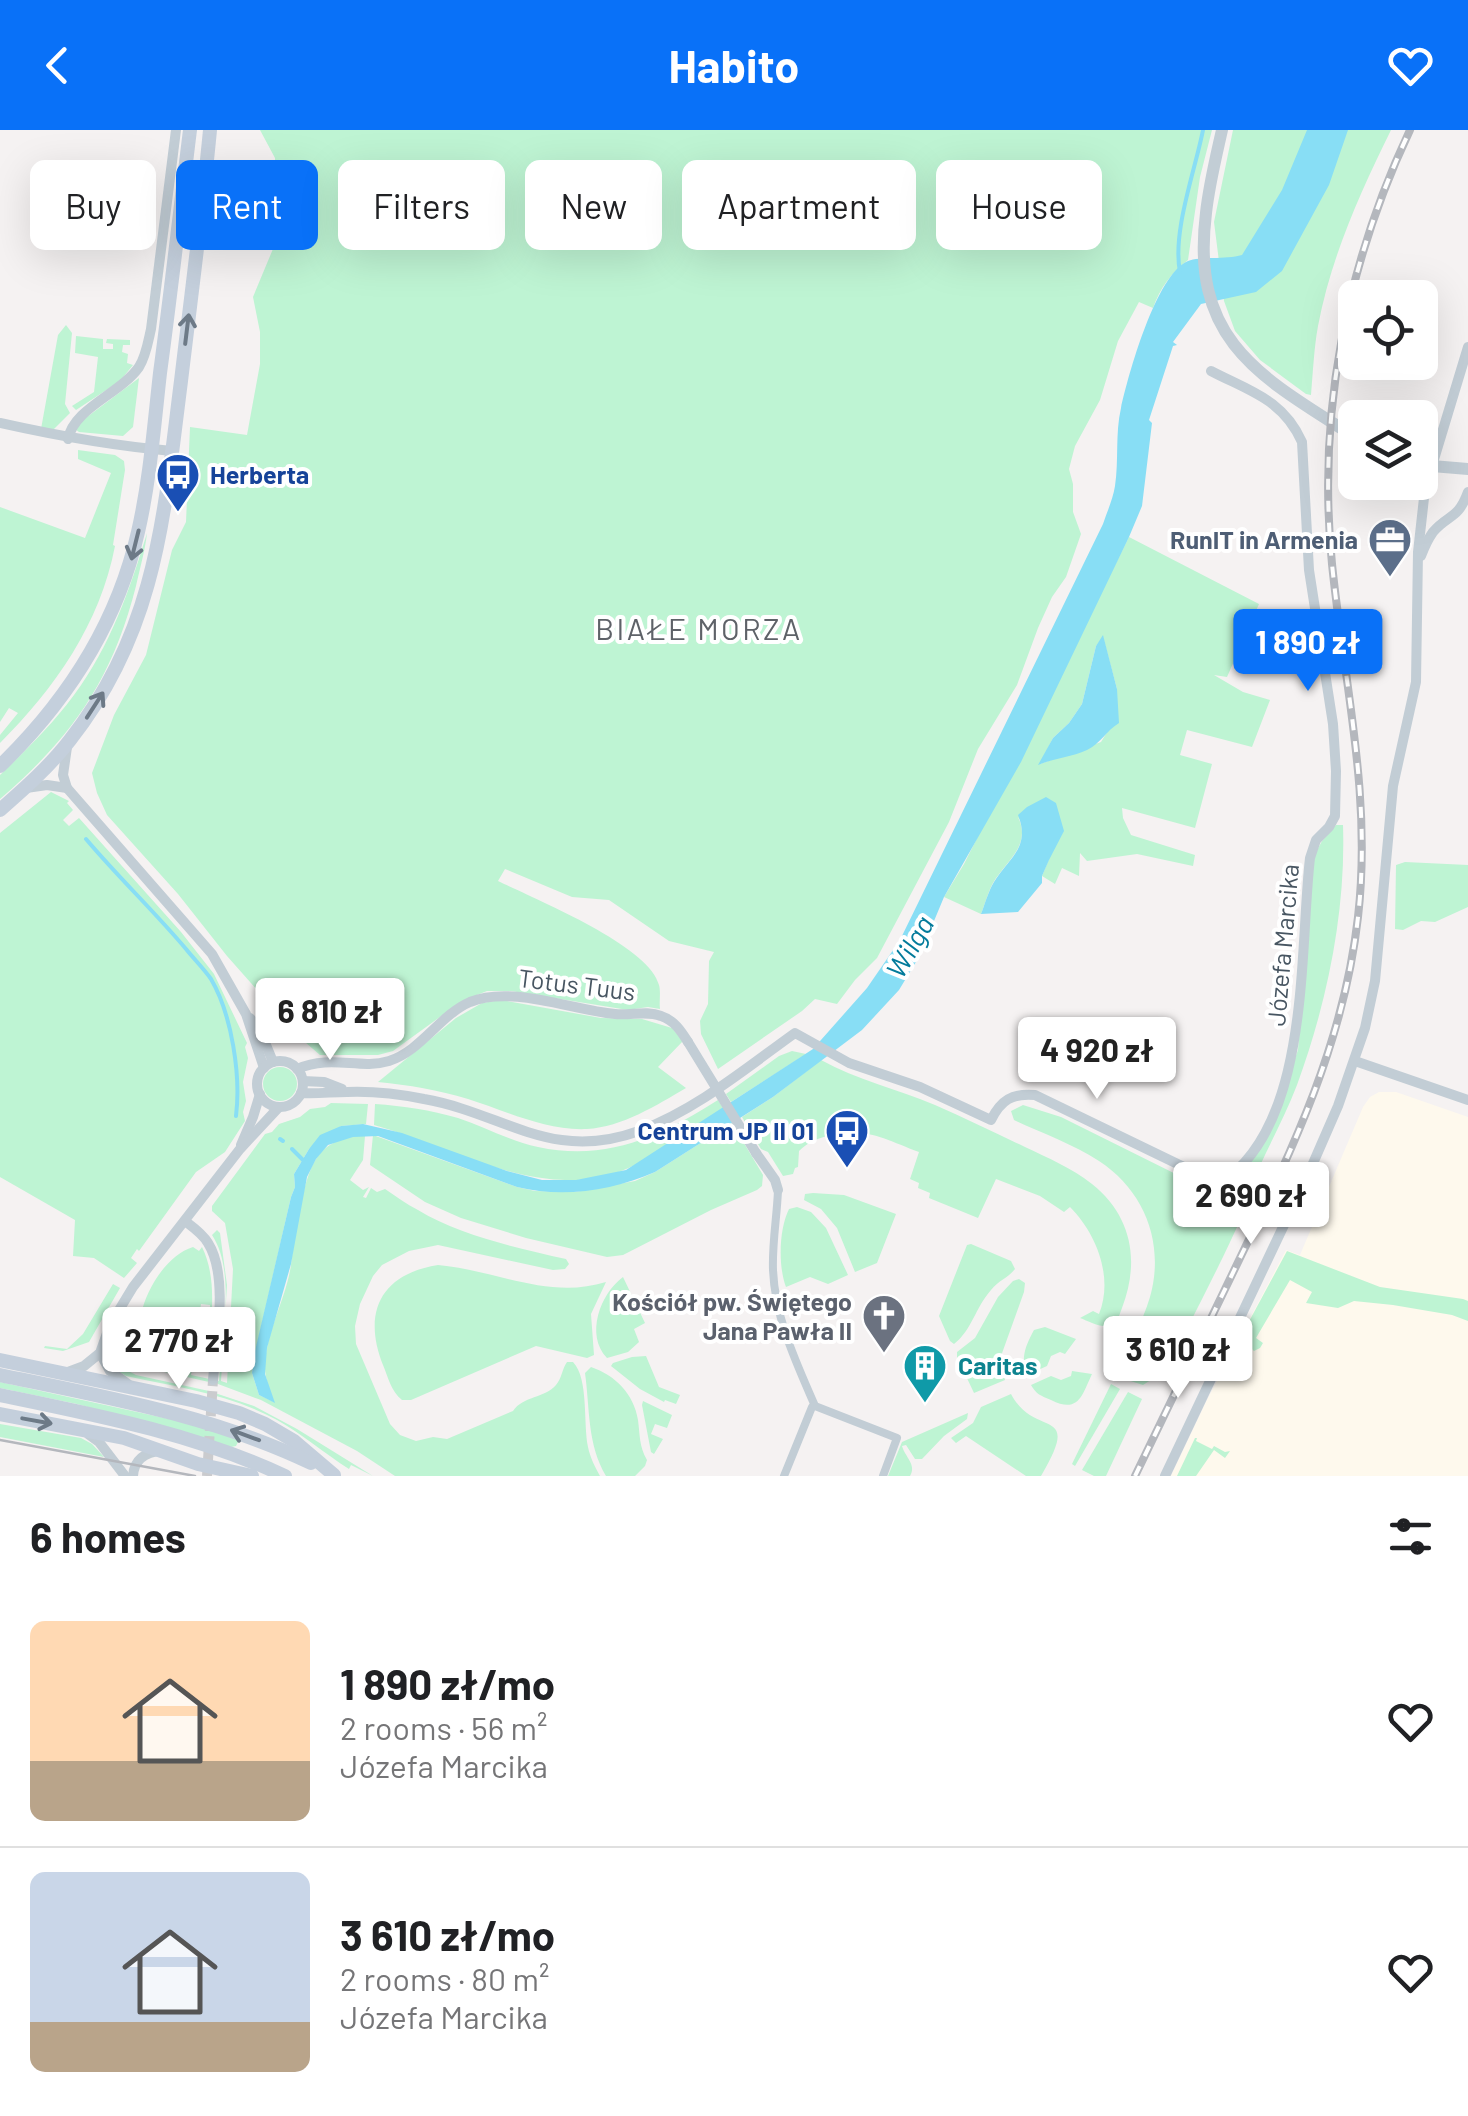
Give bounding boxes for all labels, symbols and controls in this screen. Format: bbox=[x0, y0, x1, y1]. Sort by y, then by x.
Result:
icon: back bbox=[30, 38, 85, 93]
text: Habito bbox=[669, 38, 799, 92]
icon: heart bbox=[1383, 38, 1438, 93]
chip: Buy bbox=[30, 160, 156, 250]
chip: Rent bbox=[176, 160, 318, 250]
chip: Filters bbox=[338, 160, 505, 250]
chip: New bbox=[525, 160, 662, 250]
chip: Apartment bbox=[682, 160, 916, 250]
chip: House bbox=[936, 160, 1102, 250]
map controls bbox=[1338, 280, 1438, 500]
button: locate bbox=[1338, 280, 1438, 380]
one-way arrow bbox=[178, 313, 197, 345]
button: layers bbox=[1338, 400, 1438, 500]
bus stop icon: Herberta bbox=[155, 452, 201, 513]
place label: Herberta bbox=[210, 459, 309, 489]
office icon: RunIT in Armenia bbox=[1367, 517, 1413, 578]
place label: RunIT in Armenia bbox=[1170, 524, 1358, 554]
one-way arrow bbox=[125, 528, 143, 560]
pin: 1 890 zł bbox=[1205, 609, 1411, 694]
district label: BIAŁE MORZA bbox=[595, 610, 803, 646]
text: 1 890 zł bbox=[1255, 622, 1361, 660]
one-way arrow bbox=[85, 691, 106, 720]
street label: Józefa Marcika bbox=[1260, 863, 1304, 1027]
water label: Wilga bbox=[878, 909, 940, 984]
street label: Totus Tuus bbox=[517, 962, 637, 1006]
pin: 6 810 zł bbox=[227, 978, 433, 1063]
text: 6 810 zł bbox=[277, 991, 383, 1029]
pin: 4 920 zł bbox=[994, 1017, 1200, 1102]
text: 4 920 zł bbox=[1040, 1030, 1154, 1068]
bus stop icon: Centrum JP II 01 bbox=[824, 1108, 870, 1169]
place label: Centrum JP II 01 bbox=[637, 1115, 814, 1145]
pin: 2 690 zł bbox=[1148, 1162, 1354, 1247]
text: 2 690 zł bbox=[1195, 1175, 1307, 1213]
place label: Kościół pw. Świętego Jana Pawła II bbox=[612, 1286, 852, 1345]
church icon: Kościół pw. Świętego Jana Pawła II bbox=[861, 1293, 907, 1354]
pin: 2 770 zł bbox=[76, 1307, 282, 1392]
pin: 3 610 zł bbox=[1075, 1316, 1281, 1401]
text: 2 770 zł bbox=[124, 1320, 234, 1358]
text: 3 610 zł bbox=[1125, 1329, 1231, 1367]
building icon: Caritas bbox=[902, 1343, 948, 1404]
place label: Caritas bbox=[958, 1350, 1038, 1380]
one-way arrow bbox=[20, 1412, 52, 1431]
one-way arrow bbox=[231, 1425, 262, 1443]
icon: filters bbox=[1383, 1509, 1438, 1564]
text: 6 homes bbox=[30, 1511, 186, 1561]
text: 1 890 zł/mo bbox=[340, 1658, 555, 1708]
icon: home bbox=[110, 1661, 230, 1781]
icon: heart bbox=[1383, 1694, 1438, 1749]
text: 2 rooms · 56 m² bbox=[340, 1708, 548, 1746]
text: Józefa Marcika bbox=[340, 1746, 548, 1784]
text: 3 610 zł/mo bbox=[340, 1909, 555, 1959]
icon: home bbox=[110, 1912, 230, 2032]
icon: heart bbox=[1383, 1945, 1438, 2000]
text: 2 rooms · 80 m² bbox=[340, 1959, 549, 1997]
text: Józefa Marcika bbox=[340, 1997, 548, 2035]

